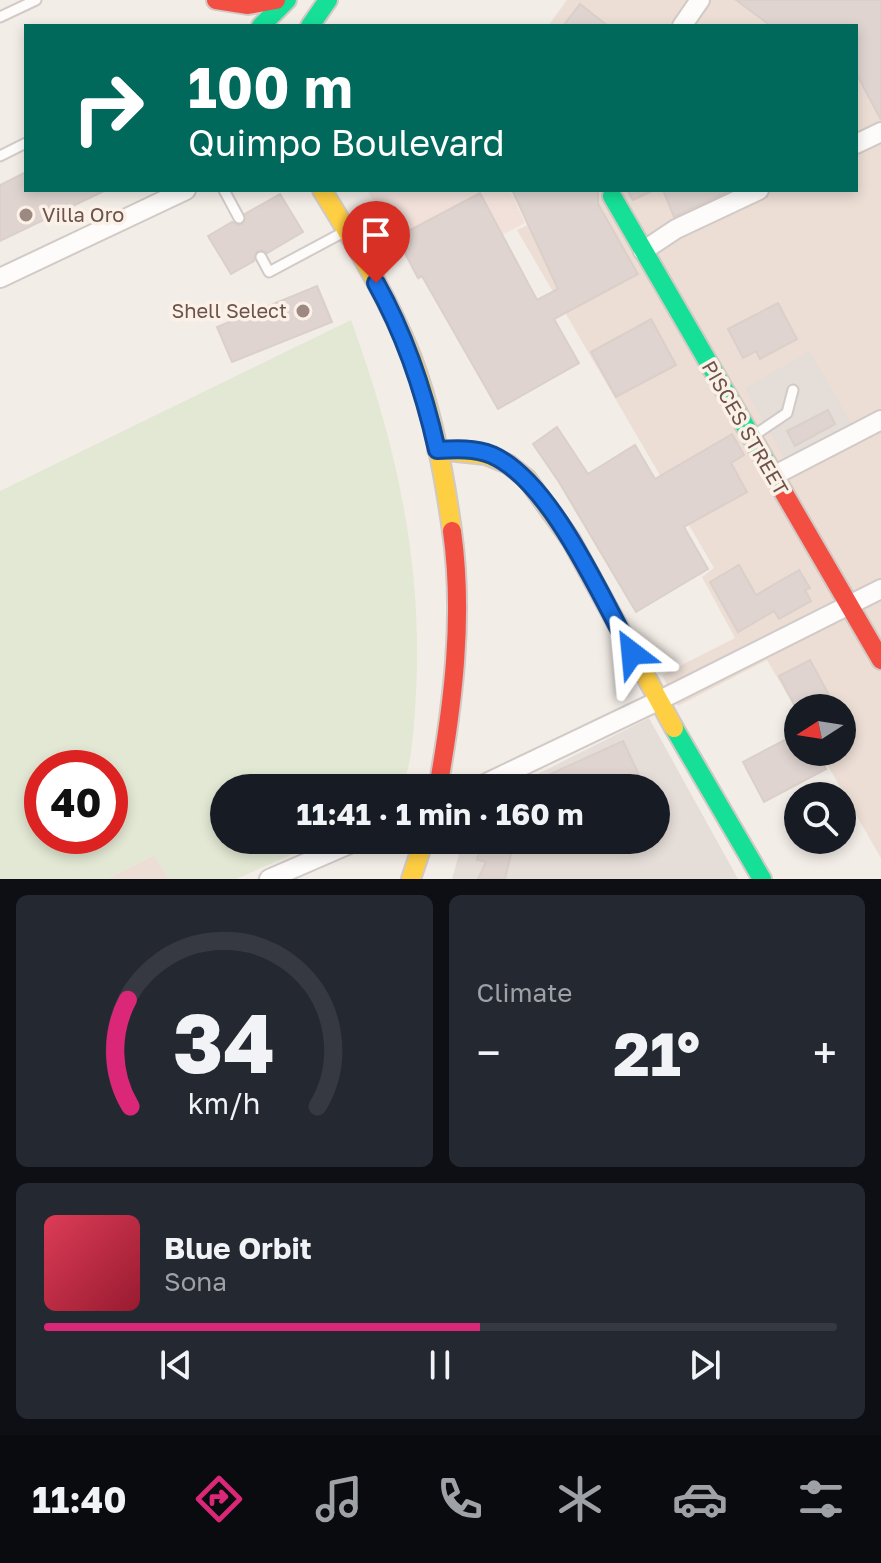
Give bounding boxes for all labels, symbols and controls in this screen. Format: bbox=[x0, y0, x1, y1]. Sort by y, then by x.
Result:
text: 100 m bbox=[188, 53, 353, 120]
icon: right bbox=[56, 56, 160, 160]
text: Quimpo Boulevard bbox=[188, 121, 505, 164]
pin bbox=[342, 201, 410, 283]
place label: Villa Oro bbox=[42, 202, 124, 226]
marker: Villa Oro bbox=[17, 206, 35, 224]
icon: arrive bbox=[354, 213, 398, 257]
place label: Shell Select bbox=[171, 298, 287, 322]
marker: Shell Select bbox=[294, 302, 312, 320]
street label: PISCES STREET bbox=[698, 356, 794, 499]
position arrow bbox=[590, 611, 674, 695]
north arrow bbox=[784, 694, 856, 766]
map controls bbox=[784, 694, 856, 854]
speed limit sign: 40 bbox=[24, 750, 128, 854]
button: search bbox=[784, 782, 856, 854]
text: 11:41 · 1 min · 160 m bbox=[296, 796, 584, 832]
text: Climate bbox=[477, 977, 572, 1008]
text: 34 bbox=[173, 991, 276, 1091]
text: 21° bbox=[613, 1017, 700, 1089]
text: − bbox=[477, 1026, 501, 1079]
text: + bbox=[813, 1026, 837, 1079]
text: km/h bbox=[188, 1086, 261, 1120]
text: Blue Orbit bbox=[164, 1230, 312, 1266]
text: Sona bbox=[164, 1266, 227, 1297]
icon: previous bbox=[154, 1343, 198, 1387]
icon: pause bbox=[418, 1343, 462, 1387]
icon: next bbox=[683, 1343, 727, 1387]
icon: directions bbox=[191, 1471, 247, 1527]
icon: music bbox=[311, 1471, 367, 1527]
icon: phone bbox=[432, 1471, 488, 1527]
icon: climate bbox=[552, 1471, 608, 1527]
icon: car bbox=[672, 1471, 728, 1527]
icon: filters bbox=[793, 1471, 849, 1527]
text: 11:40 bbox=[32, 1478, 127, 1521]

